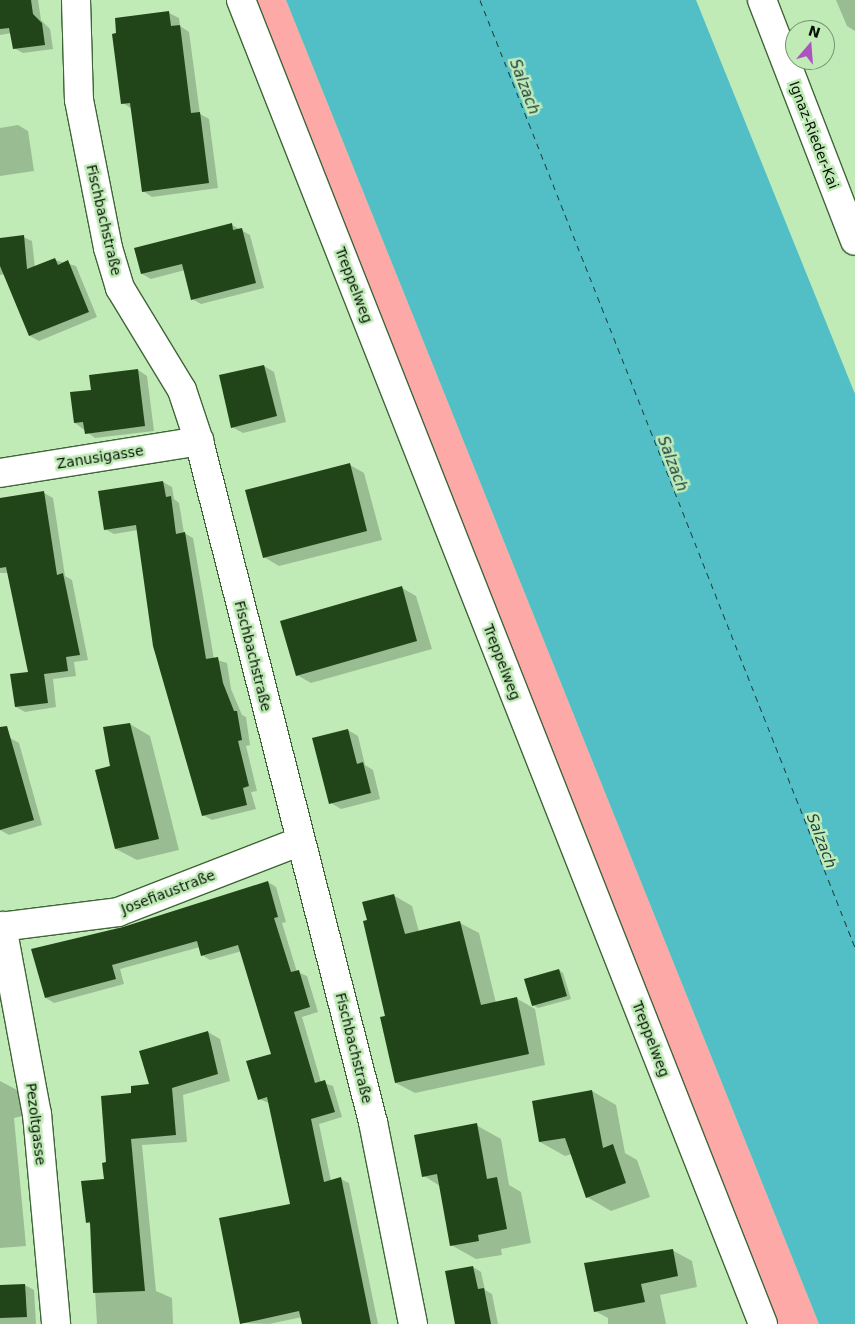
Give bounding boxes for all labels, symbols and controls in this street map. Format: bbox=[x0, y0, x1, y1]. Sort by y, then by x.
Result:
north arrow bbox=[785, 20, 835, 70]
text: N bbox=[806, 22, 822, 41]
water label: Salzach bbox=[505, 57, 543, 117]
street label: Ignaz-Rieder-Kai bbox=[786, 79, 842, 191]
street label: Fischbachstraße bbox=[83, 163, 125, 277]
street label: Treppelweg bbox=[332, 245, 376, 325]
water label: Salzach bbox=[653, 434, 691, 494]
street label: Zanusigasse bbox=[55, 442, 145, 472]
street label: Fischbachstraße bbox=[231, 599, 275, 713]
street label: Treppelweg bbox=[480, 622, 524, 702]
water label: Salzach bbox=[802, 811, 840, 871]
street label: Josefiaustraße bbox=[119, 866, 217, 918]
street label: Fischbachstraße bbox=[332, 991, 376, 1105]
street label: Treppelweg bbox=[629, 999, 673, 1079]
street label: Pezoltgasse bbox=[23, 1082, 49, 1166]

